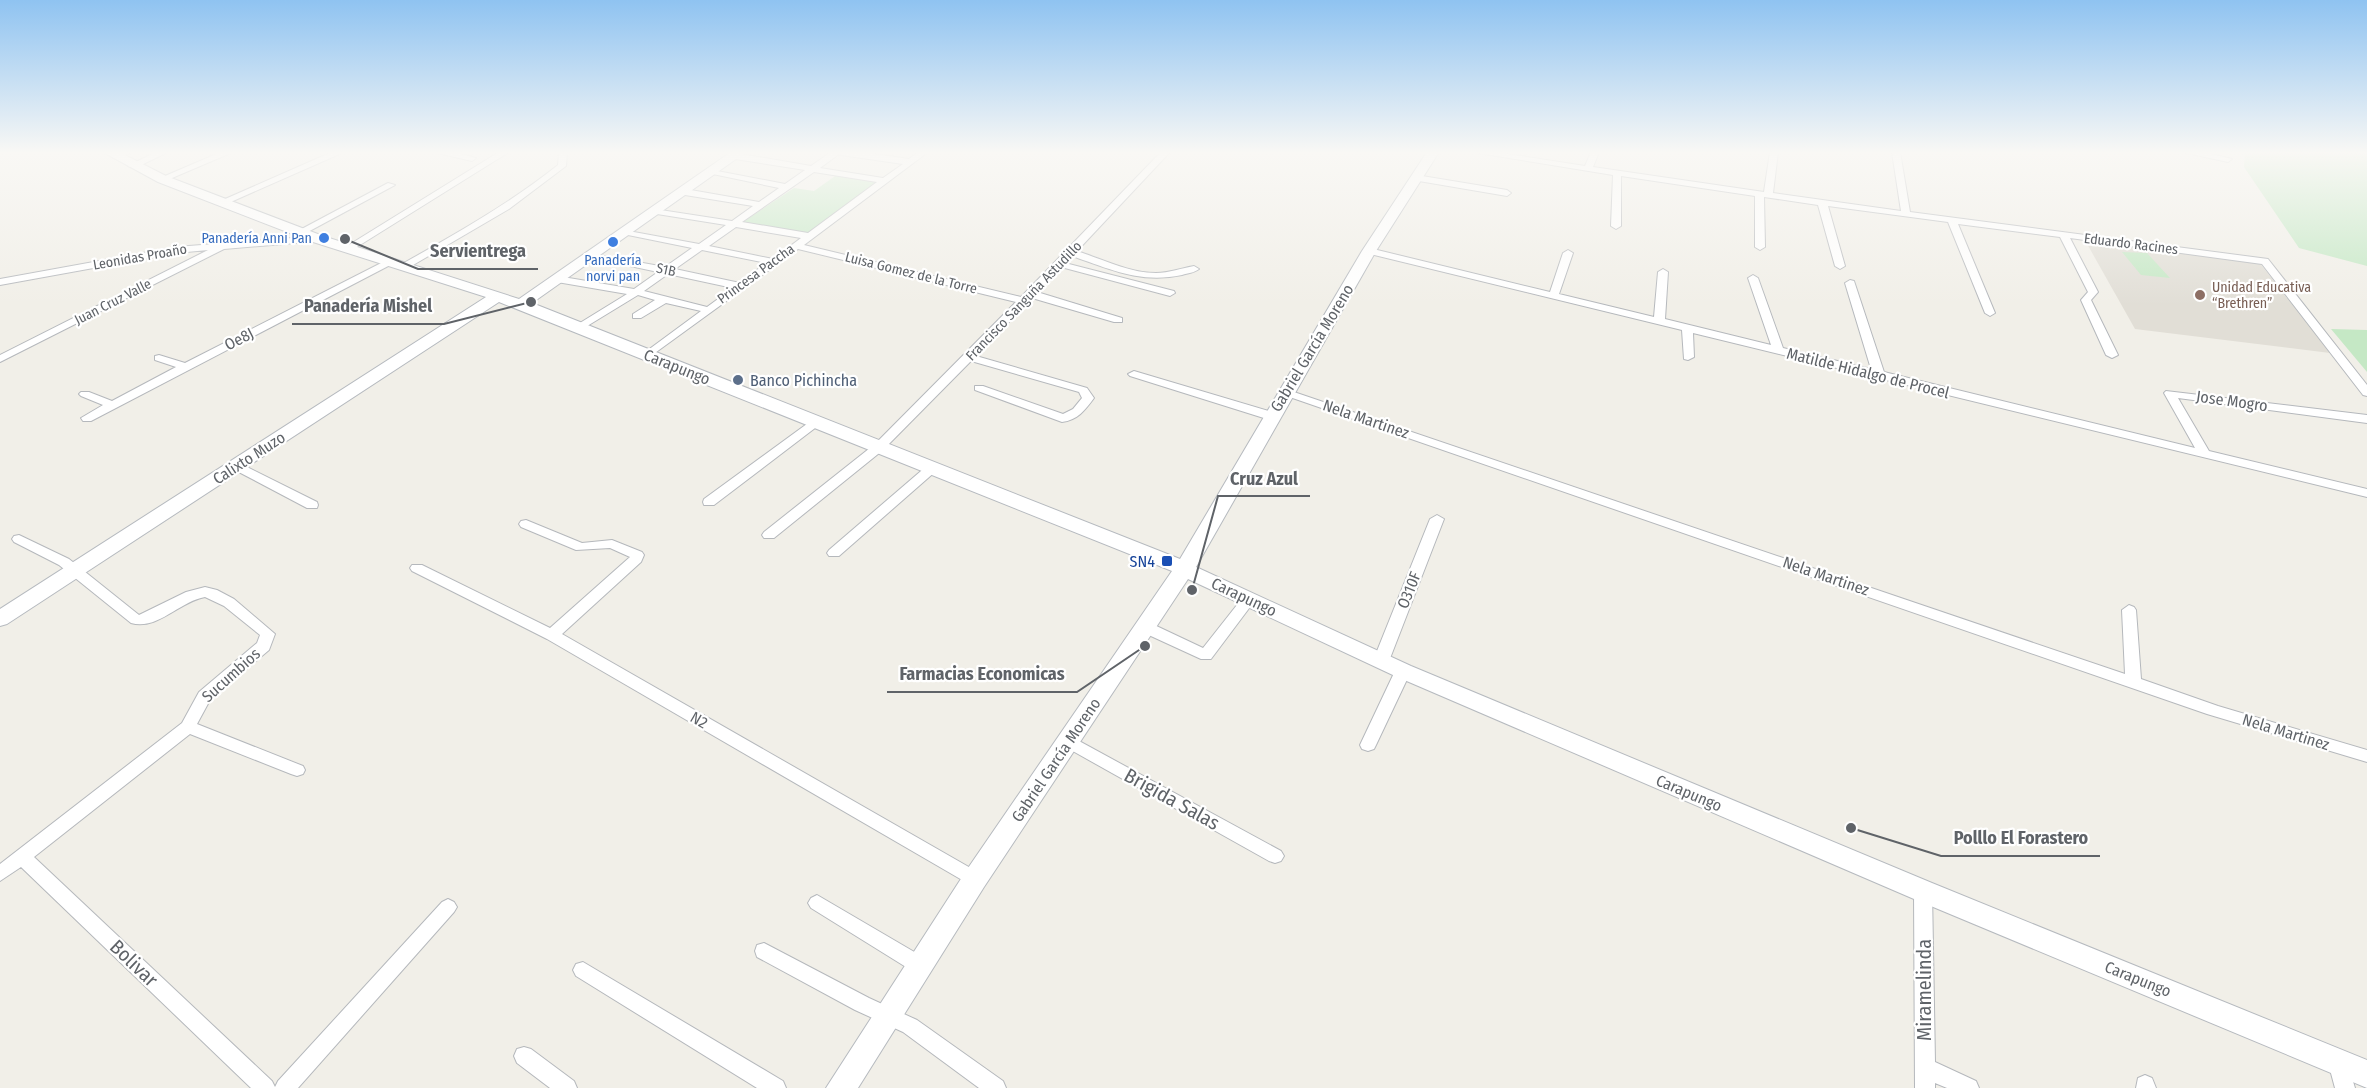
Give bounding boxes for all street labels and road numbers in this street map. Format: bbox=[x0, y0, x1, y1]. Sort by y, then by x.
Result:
street label: Eduardo Racines bbox=[2083, 230, 2179, 258]
street label: Francisco Sanguña Astudillo bbox=[962, 238, 1086, 364]
street label: Leonidas Proaño bbox=[92, 240, 188, 274]
street label: Princesa Paccha bbox=[714, 240, 798, 308]
street label: Luisa Gomez de la Torre bbox=[843, 248, 979, 298]
street label: S1B bbox=[655, 260, 678, 280]
street label: Juan Cruz Valle bbox=[72, 275, 154, 329]
street label: Gabriel García Moreno bbox=[1266, 281, 1358, 415]
street label: Oe8J bbox=[221, 324, 257, 354]
street label: Matilde Hidalgo de Procel bbox=[1785, 344, 1951, 402]
street label: Carapungo bbox=[641, 345, 713, 389]
street label: Jose Mogro bbox=[2195, 387, 2269, 415]
street label: Nela Martinez bbox=[1320, 395, 1412, 443]
street label: Calixto Muzo bbox=[209, 428, 289, 488]
street label: Nela Martinez bbox=[1780, 552, 1872, 600]
street label: O310F bbox=[1393, 569, 1425, 611]
street label: Carapungo bbox=[1208, 574, 1280, 620]
street label: Sucumbios bbox=[198, 644, 264, 706]
street label: Gabriel García Moreno bbox=[1007, 694, 1105, 826]
street label: N2 bbox=[687, 708, 711, 732]
street label: Nela Martinez bbox=[2240, 710, 2332, 754]
street label: Brigida Salas bbox=[1120, 763, 1224, 835]
street label: Carapungo bbox=[1653, 771, 1725, 815]
street label: Bolivar bbox=[105, 935, 163, 992]
street label: Miramelinda bbox=[1912, 939, 1936, 1041]
street label: Carapungo bbox=[2102, 957, 2174, 1001]

